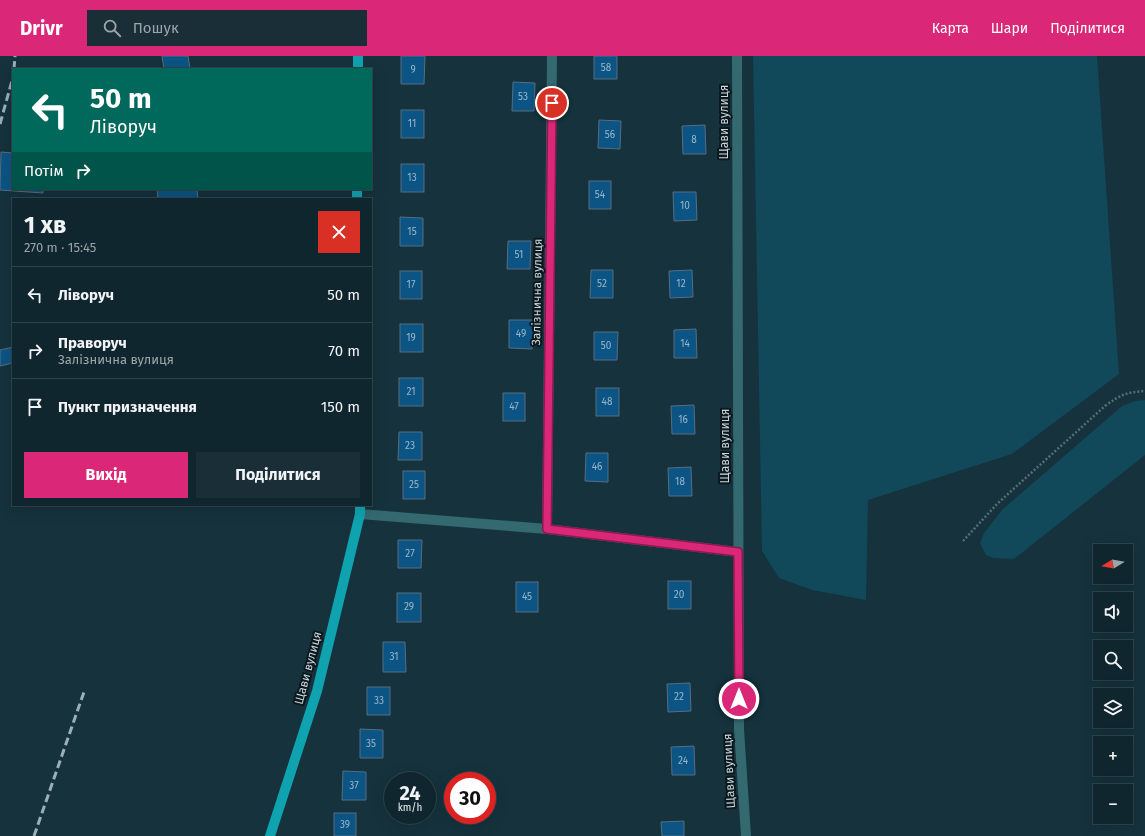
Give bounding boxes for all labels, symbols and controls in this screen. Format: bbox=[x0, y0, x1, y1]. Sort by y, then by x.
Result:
search box bbox=[87, 10, 367, 46]
text: Drivr bbox=[20, 17, 63, 40]
icon: search bbox=[101, 17, 123, 39]
text: Пошук bbox=[133, 19, 179, 37]
text: Карта bbox=[932, 20, 969, 37]
text: Шари bbox=[991, 20, 1028, 37]
text: Поділитися bbox=[1050, 20, 1125, 37]
house number: 58 bbox=[601, 62, 612, 74]
house number: 9 bbox=[410, 64, 416, 76]
text: 50 m bbox=[90, 82, 152, 115]
icon: left bbox=[24, 84, 76, 136]
street label: Щави вулиця bbox=[717, 85, 731, 159]
pin bbox=[535, 86, 569, 120]
house number: 53 bbox=[518, 91, 528, 103]
icon: arrive bbox=[541, 92, 563, 114]
text: Ліворуч bbox=[90, 116, 157, 138]
house number: 11 bbox=[408, 118, 416, 130]
house number: 56 bbox=[605, 129, 615, 141]
house number: 8 bbox=[691, 134, 697, 146]
icon: right bbox=[72, 160, 94, 182]
text: Потім bbox=[24, 162, 64, 180]
house number: 13 bbox=[407, 172, 417, 184]
house number: 54 bbox=[595, 189, 606, 201]
house number: 10 bbox=[680, 200, 690, 212]
text: 1 хв bbox=[24, 211, 66, 239]
button: close bbox=[318, 211, 360, 253]
house number: 15 bbox=[407, 226, 417, 238]
street label: Залізнична вулиця bbox=[529, 238, 545, 346]
text: 270 m · 15:45 bbox=[24, 240, 96, 255]
house number: 51 bbox=[515, 249, 523, 261]
house number: 52 bbox=[597, 278, 607, 290]
house number: 12 bbox=[676, 278, 686, 290]
house number: 17 bbox=[407, 279, 416, 291]
icon: left bbox=[24, 284, 46, 306]
text: Ліворуч bbox=[58, 286, 114, 304]
text: 50 m bbox=[327, 286, 360, 304]
house number: 49 bbox=[516, 328, 526, 340]
house number: 19 bbox=[406, 332, 416, 344]
text: Праворуч bbox=[58, 334, 127, 352]
house number: 14 bbox=[680, 338, 691, 350]
icon: right bbox=[24, 340, 46, 362]
house number: 50 bbox=[601, 340, 612, 352]
text: 70 m bbox=[328, 342, 360, 360]
text: Залізнична вулиця bbox=[58, 352, 174, 367]
house number: 21 bbox=[406, 386, 416, 398]
icon: arrive bbox=[24, 396, 46, 418]
house number: 48 bbox=[602, 396, 613, 408]
text: Пункт призначення bbox=[58, 398, 197, 416]
text: 150 m bbox=[321, 398, 360, 416]
house number: 47 bbox=[509, 401, 519, 413]
street label: Щави вулиця bbox=[718, 409, 732, 483]
house number: 16 bbox=[678, 414, 688, 426]
house number: 23 bbox=[405, 440, 415, 452]
button: Вихід bbox=[24, 452, 188, 498]
button: Поділитися bbox=[196, 452, 360, 498]
house number: 46 bbox=[592, 461, 602, 473]
house number: 18 bbox=[675, 476, 685, 488]
house number: 25 bbox=[409, 479, 419, 491]
north arrow bbox=[1093, 544, 1133, 584]
map controls bbox=[1093, 544, 1133, 824]
house number: 27 bbox=[405, 548, 415, 560]
house number: 20 bbox=[674, 589, 685, 601]
house number: 45 bbox=[522, 591, 532, 603]
button: sound bbox=[1093, 592, 1133, 632]
house number: 29 bbox=[404, 601, 414, 613]
street label: Щави вулиця bbox=[292, 630, 324, 706]
button: search bbox=[1093, 640, 1133, 680]
house number: 31 bbox=[389, 651, 399, 663]
position arrow bbox=[718, 678, 760, 720]
button: layers bbox=[1093, 688, 1133, 728]
house number: 22 bbox=[674, 691, 684, 703]
house number: 33 bbox=[374, 695, 384, 707]
street label: Щави вулиця bbox=[720, 733, 738, 809]
button: + bbox=[1093, 736, 1133, 776]
house number: 35 bbox=[366, 738, 376, 750]
house number: 24 bbox=[678, 755, 689, 767]
speed limit sign: 30 bbox=[444, 772, 496, 824]
house number: 37 bbox=[349, 780, 359, 792]
text: 24 bbox=[399, 781, 421, 805]
button: − bbox=[1093, 784, 1133, 824]
text: km/h bbox=[398, 802, 422, 814]
house number: 39 bbox=[340, 819, 350, 831]

